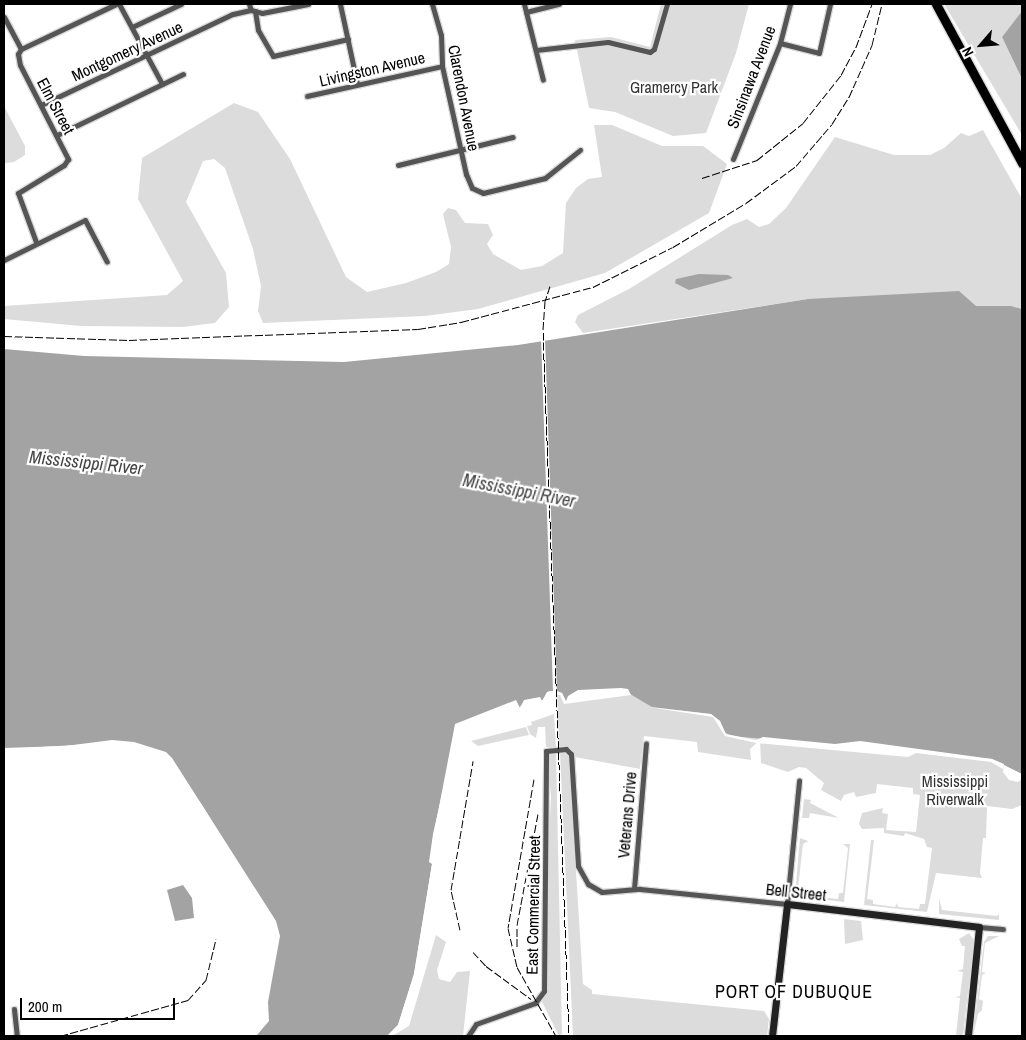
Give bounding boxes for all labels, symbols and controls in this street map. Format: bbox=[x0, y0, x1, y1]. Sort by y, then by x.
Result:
street label: Montgomery Avenue bbox=[68, 17, 186, 85]
north arrow bbox=[956, 20, 1006, 70]
street label: Sinsinawa Avenue bbox=[722, 23, 780, 131]
street label: Clarendon Avenue bbox=[444, 43, 484, 153]
text: N bbox=[958, 44, 978, 60]
street label: Livingston Avenue bbox=[317, 47, 427, 91]
street label: Elm Street bbox=[33, 74, 79, 138]
park label: Gramercy Park bbox=[630, 77, 718, 97]
water label: Mississippi River bbox=[28, 446, 144, 480]
water label: Mississippi River bbox=[461, 470, 577, 512]
street label: Veterans Drive bbox=[614, 771, 640, 859]
park label: Mississippi Riverwalk bbox=[922, 771, 988, 809]
street label: East Commercial Street bbox=[522, 835, 544, 975]
street label: Bell Street bbox=[765, 879, 827, 905]
district label: PORT OF DUBUQUE bbox=[713, 981, 875, 1003]
scale bar bbox=[22, 988, 178, 1020]
text: 200 m bbox=[28, 996, 62, 1017]

